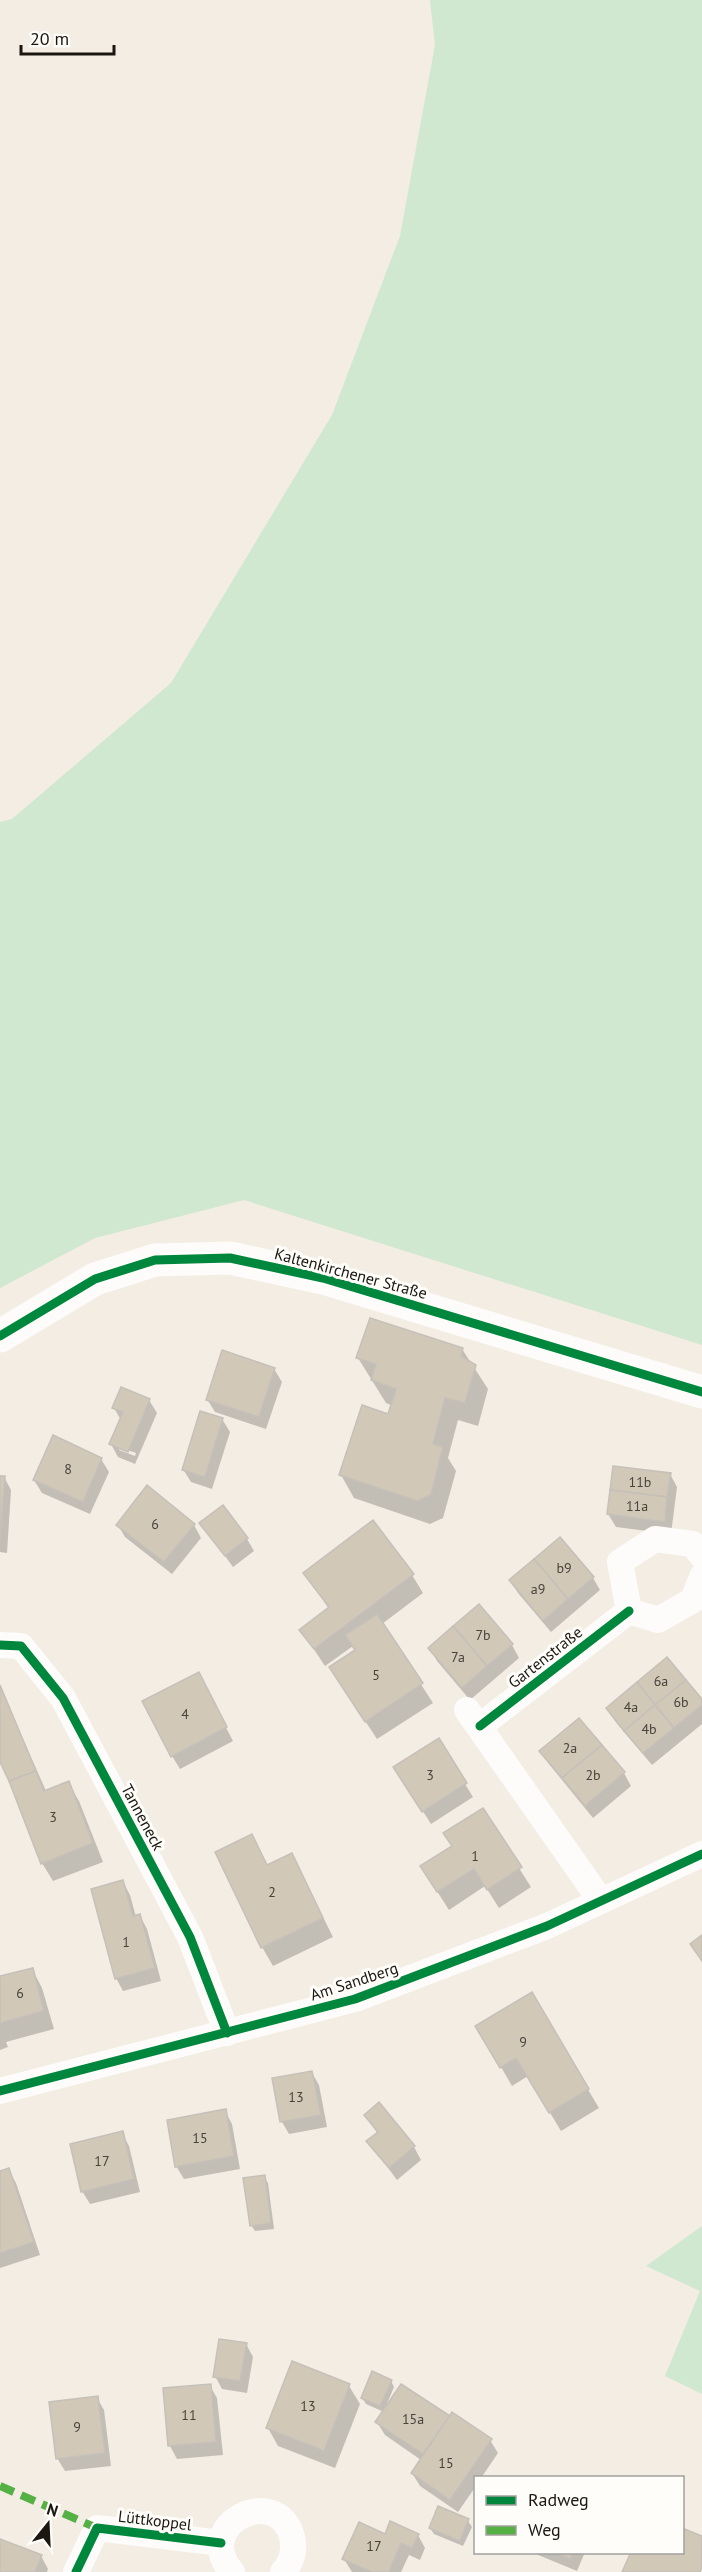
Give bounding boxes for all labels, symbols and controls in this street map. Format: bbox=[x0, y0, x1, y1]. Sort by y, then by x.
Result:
scale bar bbox=[21, 18, 114, 56]
text: 20 m bbox=[30, 27, 69, 50]
street label: Kaltenkirchener Straße bbox=[273, 1243, 429, 1303]
house number: 8 bbox=[64, 1460, 72, 1478]
house number: 11b bbox=[629, 1473, 651, 1491]
house number: 11a bbox=[626, 1497, 648, 1515]
house number: 6 bbox=[151, 1515, 159, 1533]
house number: b9 bbox=[556, 1559, 572, 1577]
house number: a9 bbox=[531, 1580, 545, 1598]
street label: Gartenstraße bbox=[504, 1622, 586, 1692]
house number: 7b bbox=[475, 1626, 491, 1644]
house number: 7a bbox=[451, 1648, 465, 1666]
house number: 5 bbox=[372, 1666, 380, 1684]
house number: 6a bbox=[654, 1672, 668, 1690]
house number: 6b bbox=[673, 1693, 689, 1711]
house number: 4a bbox=[624, 1698, 638, 1716]
house number: 4 bbox=[181, 1705, 189, 1723]
house number: 4b bbox=[641, 1720, 657, 1738]
house number: 2a bbox=[563, 1739, 577, 1757]
house number: 3 bbox=[426, 1766, 434, 1784]
house number: 2b bbox=[585, 1766, 601, 1784]
street label: Tanneneck bbox=[117, 1780, 169, 1854]
house number: 3 bbox=[49, 1808, 57, 1826]
house number: 1 bbox=[471, 1847, 479, 1865]
house number: 2 bbox=[268, 1883, 276, 1901]
house number: 1 bbox=[122, 1933, 130, 1951]
street label: Am Sandberg bbox=[308, 1957, 400, 2005]
house number: 6 bbox=[16, 1984, 24, 2002]
house number: 9 bbox=[519, 2033, 527, 2051]
house number: 13 bbox=[288, 2088, 304, 2106]
house number: 15 bbox=[192, 2129, 208, 2147]
house number: 17 bbox=[94, 2152, 110, 2170]
house number: 13 bbox=[300, 2397, 316, 2415]
house number: 11 bbox=[181, 2406, 197, 2424]
house number: 15a bbox=[402, 2410, 424, 2428]
house number: 9 bbox=[73, 2418, 81, 2436]
house number: 15 bbox=[438, 2454, 454, 2472]
legend bbox=[474, 2476, 684, 2554]
text: Radweg bbox=[528, 2488, 589, 2511]
north arrow bbox=[18, 2494, 78, 2554]
text: N bbox=[45, 2499, 61, 2521]
street label: Lüttkoppel bbox=[117, 2506, 193, 2534]
text: Weg bbox=[528, 2518, 561, 2541]
house number: 17 bbox=[366, 2537, 382, 2555]

